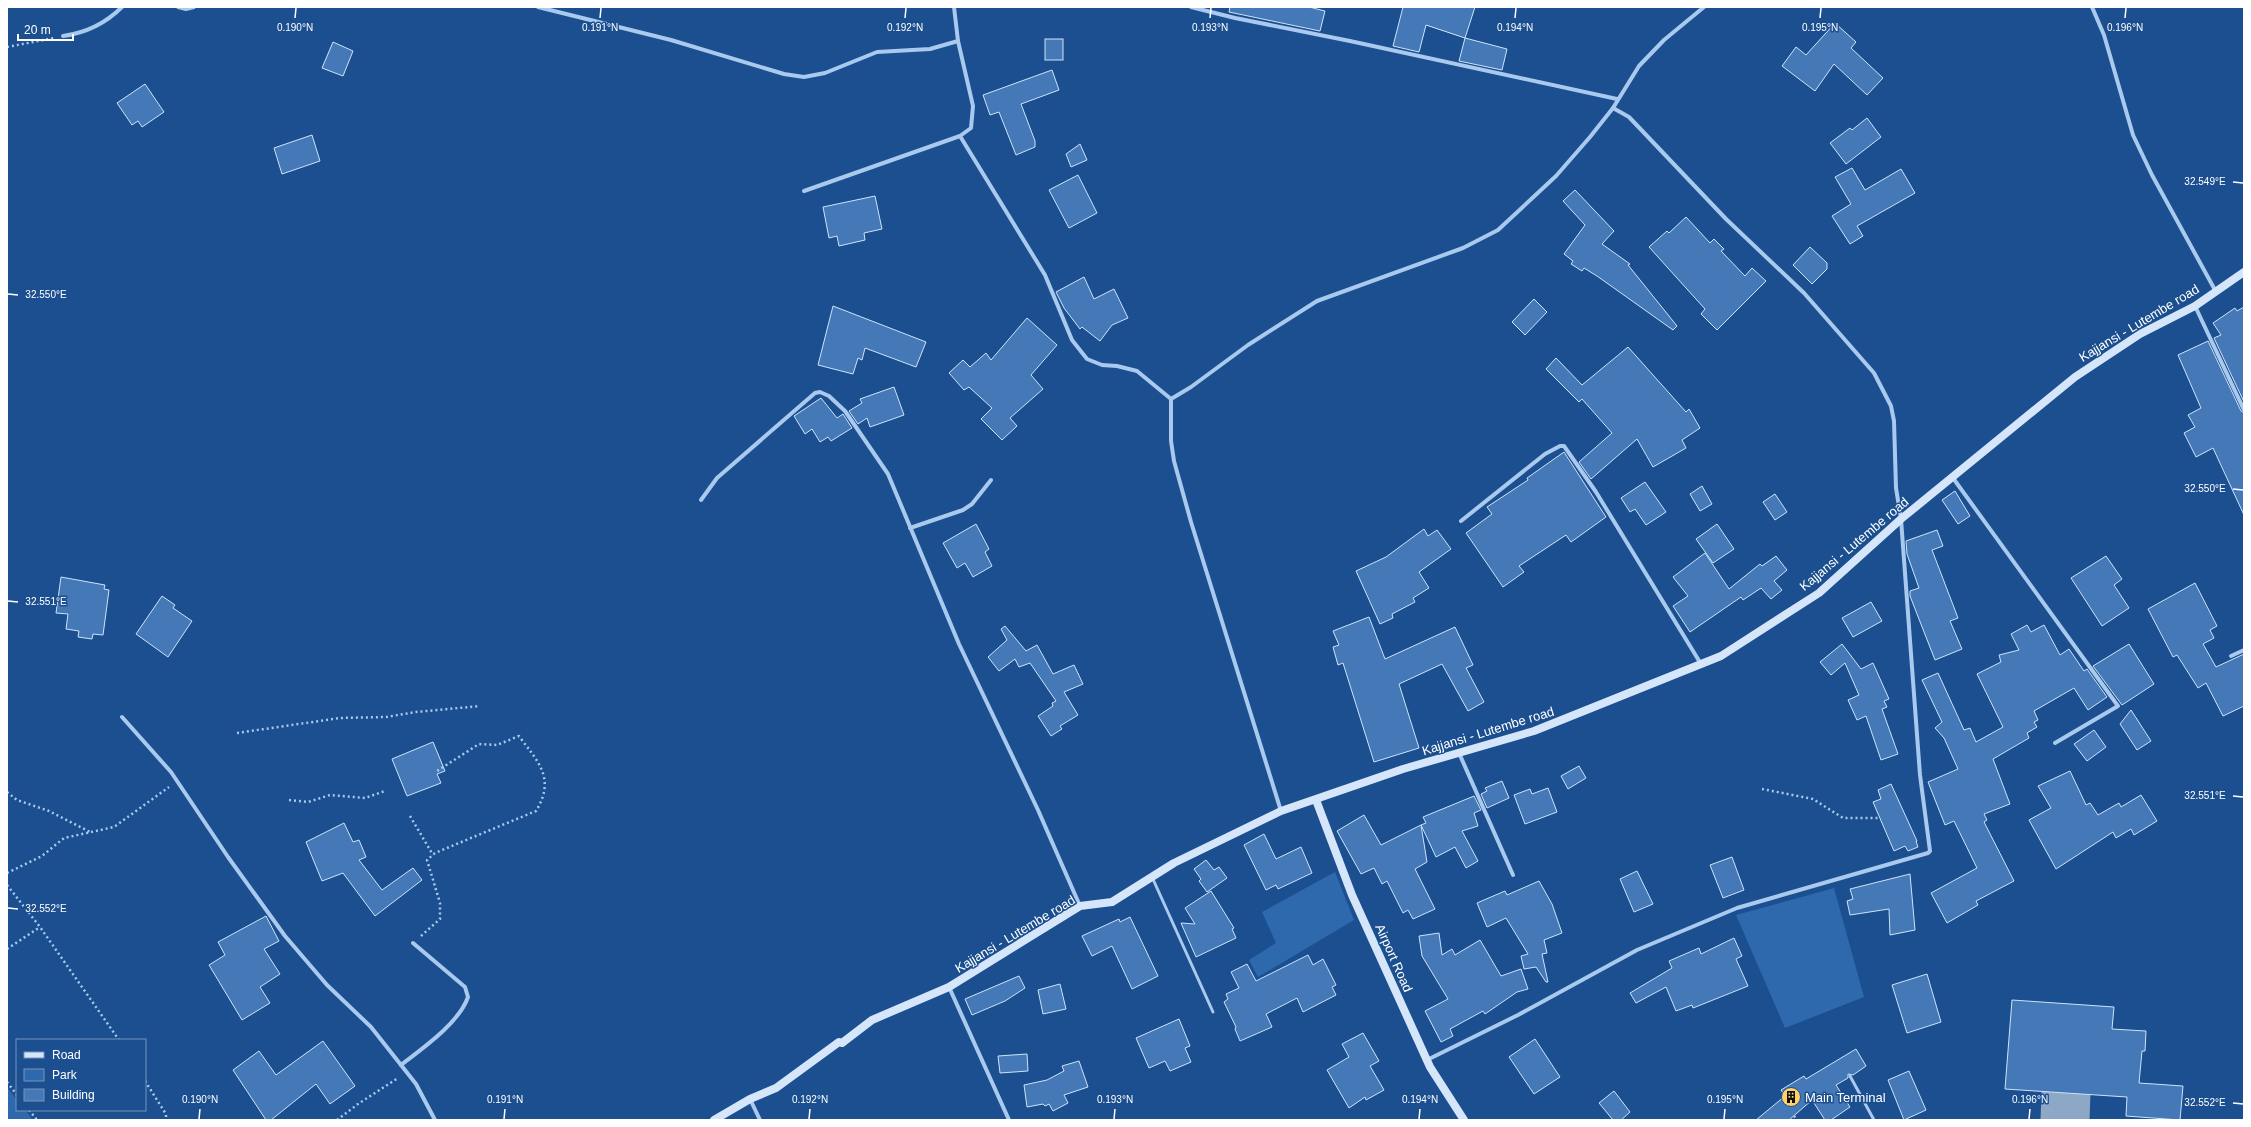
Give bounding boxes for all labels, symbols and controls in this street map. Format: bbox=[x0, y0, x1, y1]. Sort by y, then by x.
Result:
scale bar bbox=[18, 16, 73, 42]
text: 0.190°N bbox=[277, 22, 313, 33]
text: 0.191°N bbox=[582, 22, 618, 33]
text: 0.192°N bbox=[887, 22, 923, 33]
text: 0.193°N bbox=[1192, 22, 1228, 33]
text: 0.194°N bbox=[1497, 22, 1533, 33]
text: 0.195°N bbox=[1802, 22, 1838, 33]
text: 0.196°N bbox=[2107, 22, 2143, 33]
text: 20 m bbox=[24, 23, 51, 37]
text: 32.549°E bbox=[2184, 176, 2226, 187]
street label: Kajjansi - Lutembe road bbox=[2076, 281, 2202, 365]
text: 32.550°E bbox=[25, 289, 67, 300]
text: 32.550°E bbox=[2184, 483, 2226, 494]
street label: Kajjansi - Lutembe road bbox=[1797, 494, 1911, 594]
text: 32.551°E bbox=[25, 596, 67, 607]
street label: Kajjansi - Lutembe road bbox=[1420, 704, 1556, 758]
text: 32.551°E bbox=[2184, 790, 2226, 801]
street label: Kajjansi - Lutembe road bbox=[952, 892, 1078, 976]
text: 32.552°E bbox=[25, 903, 67, 914]
street label: Airport Road bbox=[1372, 922, 1416, 994]
legend bbox=[16, 1039, 146, 1111]
text: Road bbox=[52, 1048, 81, 1062]
text: Park bbox=[52, 1068, 78, 1082]
building icon: Main Terminal bbox=[1780, 1086, 1802, 1108]
text: Building bbox=[52, 1088, 95, 1102]
place label: Main Terminal bbox=[1805, 1090, 1886, 1105]
text: 0.190°N bbox=[182, 1094, 218, 1105]
text: 0.191°N bbox=[487, 1094, 523, 1105]
text: 0.192°N bbox=[792, 1094, 828, 1105]
text: 0.193°N bbox=[1097, 1094, 1133, 1105]
text: 0.194°N bbox=[1402, 1094, 1438, 1105]
text: 0.195°N bbox=[1707, 1094, 1743, 1105]
text: 0.196°N bbox=[2012, 1094, 2048, 1105]
text: 32.552°E bbox=[2184, 1097, 2226, 1108]

